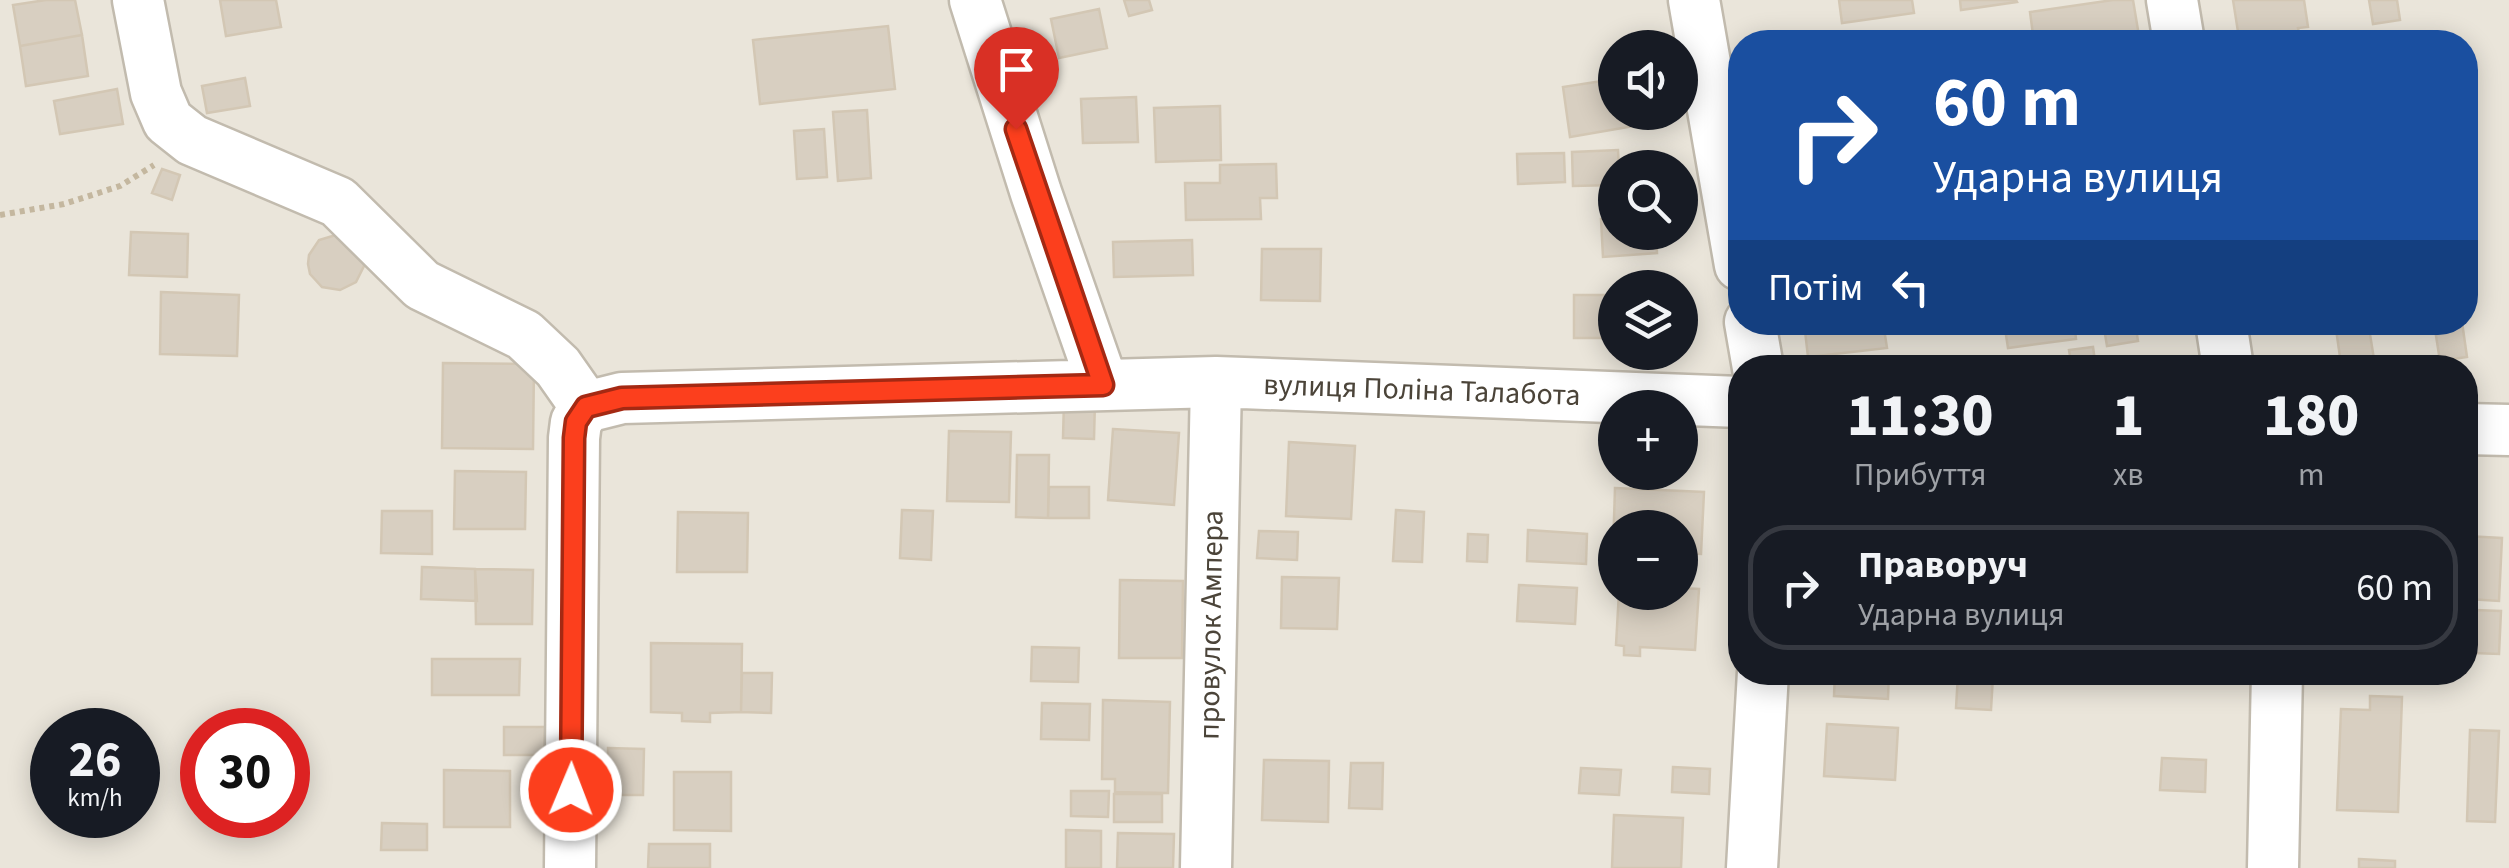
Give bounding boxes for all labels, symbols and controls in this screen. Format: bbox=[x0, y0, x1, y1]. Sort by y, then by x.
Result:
pin bbox=[974, 27, 1059, 130]
map controls bbox=[1598, 30, 1698, 610]
button: sound bbox=[1598, 30, 1698, 130]
icon: arrive bbox=[989, 42, 1044, 97]
text: 60 m bbox=[1933, 53, 2081, 153]
icon: right bbox=[1768, 70, 1898, 200]
text: Ударна вулиця bbox=[1933, 146, 2223, 210]
button: search bbox=[1598, 150, 1698, 250]
icon: left bbox=[1883, 260, 1938, 315]
text: Потім bbox=[1768, 261, 1863, 315]
button: layers bbox=[1598, 270, 1698, 370]
street label: вулиця Поліна Талабота bbox=[1263, 363, 1581, 417]
text: 11:30 bbox=[1847, 374, 1994, 459]
text: 1 bbox=[2112, 374, 2144, 459]
text: 180 bbox=[2263, 374, 2359, 459]
button: + bbox=[1598, 390, 1698, 490]
text: Прибуття bbox=[1854, 452, 1987, 498]
text: хв bbox=[2113, 452, 2144, 498]
text: m bbox=[2298, 452, 2324, 498]
street label: провулок Ампера bbox=[1187, 510, 1235, 740]
button: − bbox=[1598, 510, 1698, 610]
text: Праворуч bbox=[1858, 538, 2028, 592]
icon: right bbox=[1773, 560, 1828, 615]
text: 60 m bbox=[2356, 561, 2433, 615]
text: Ударна вулиця bbox=[1858, 592, 2064, 638]
speed limit sign: 30 bbox=[180, 708, 310, 838]
text: 26 bbox=[69, 725, 121, 796]
position arrow bbox=[519, 738, 623, 842]
text: km/h bbox=[67, 780, 123, 816]

